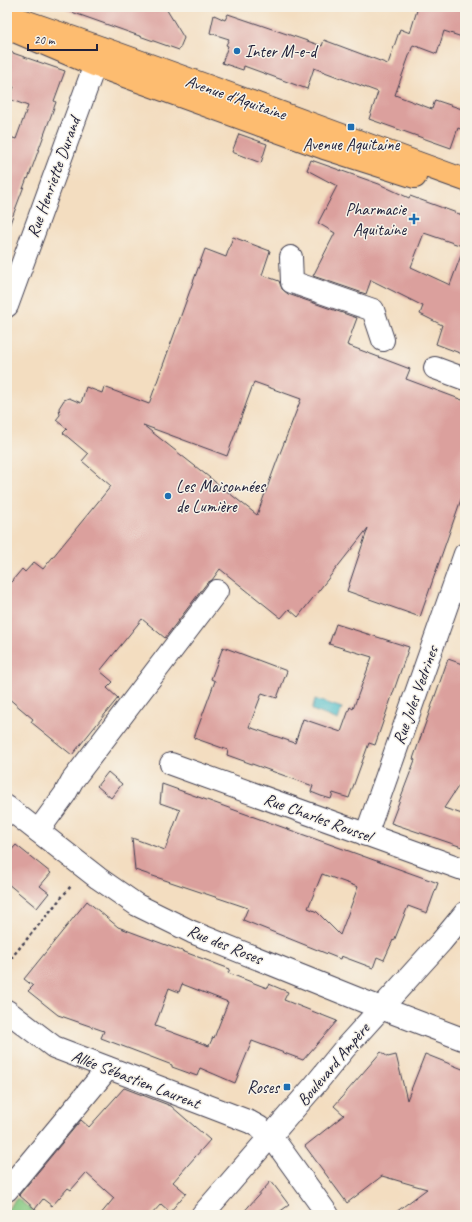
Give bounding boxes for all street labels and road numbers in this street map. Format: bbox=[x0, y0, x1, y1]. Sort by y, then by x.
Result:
street label: Avenue d'Aquitaine bbox=[183, 70, 290, 125]
street label: Rue Henriette Durand bbox=[22, 112, 86, 240]
street label: Rue Jules Vedrines bbox=[388, 641, 444, 747]
street label: Rue Charles Roussel bbox=[261, 788, 378, 848]
street label: Rue des Roses bbox=[184, 920, 267, 970]
street label: Boulevard Ampère bbox=[293, 1017, 375, 1110]
street label: Allée Sébastien Laurent bbox=[69, 1045, 205, 1114]

